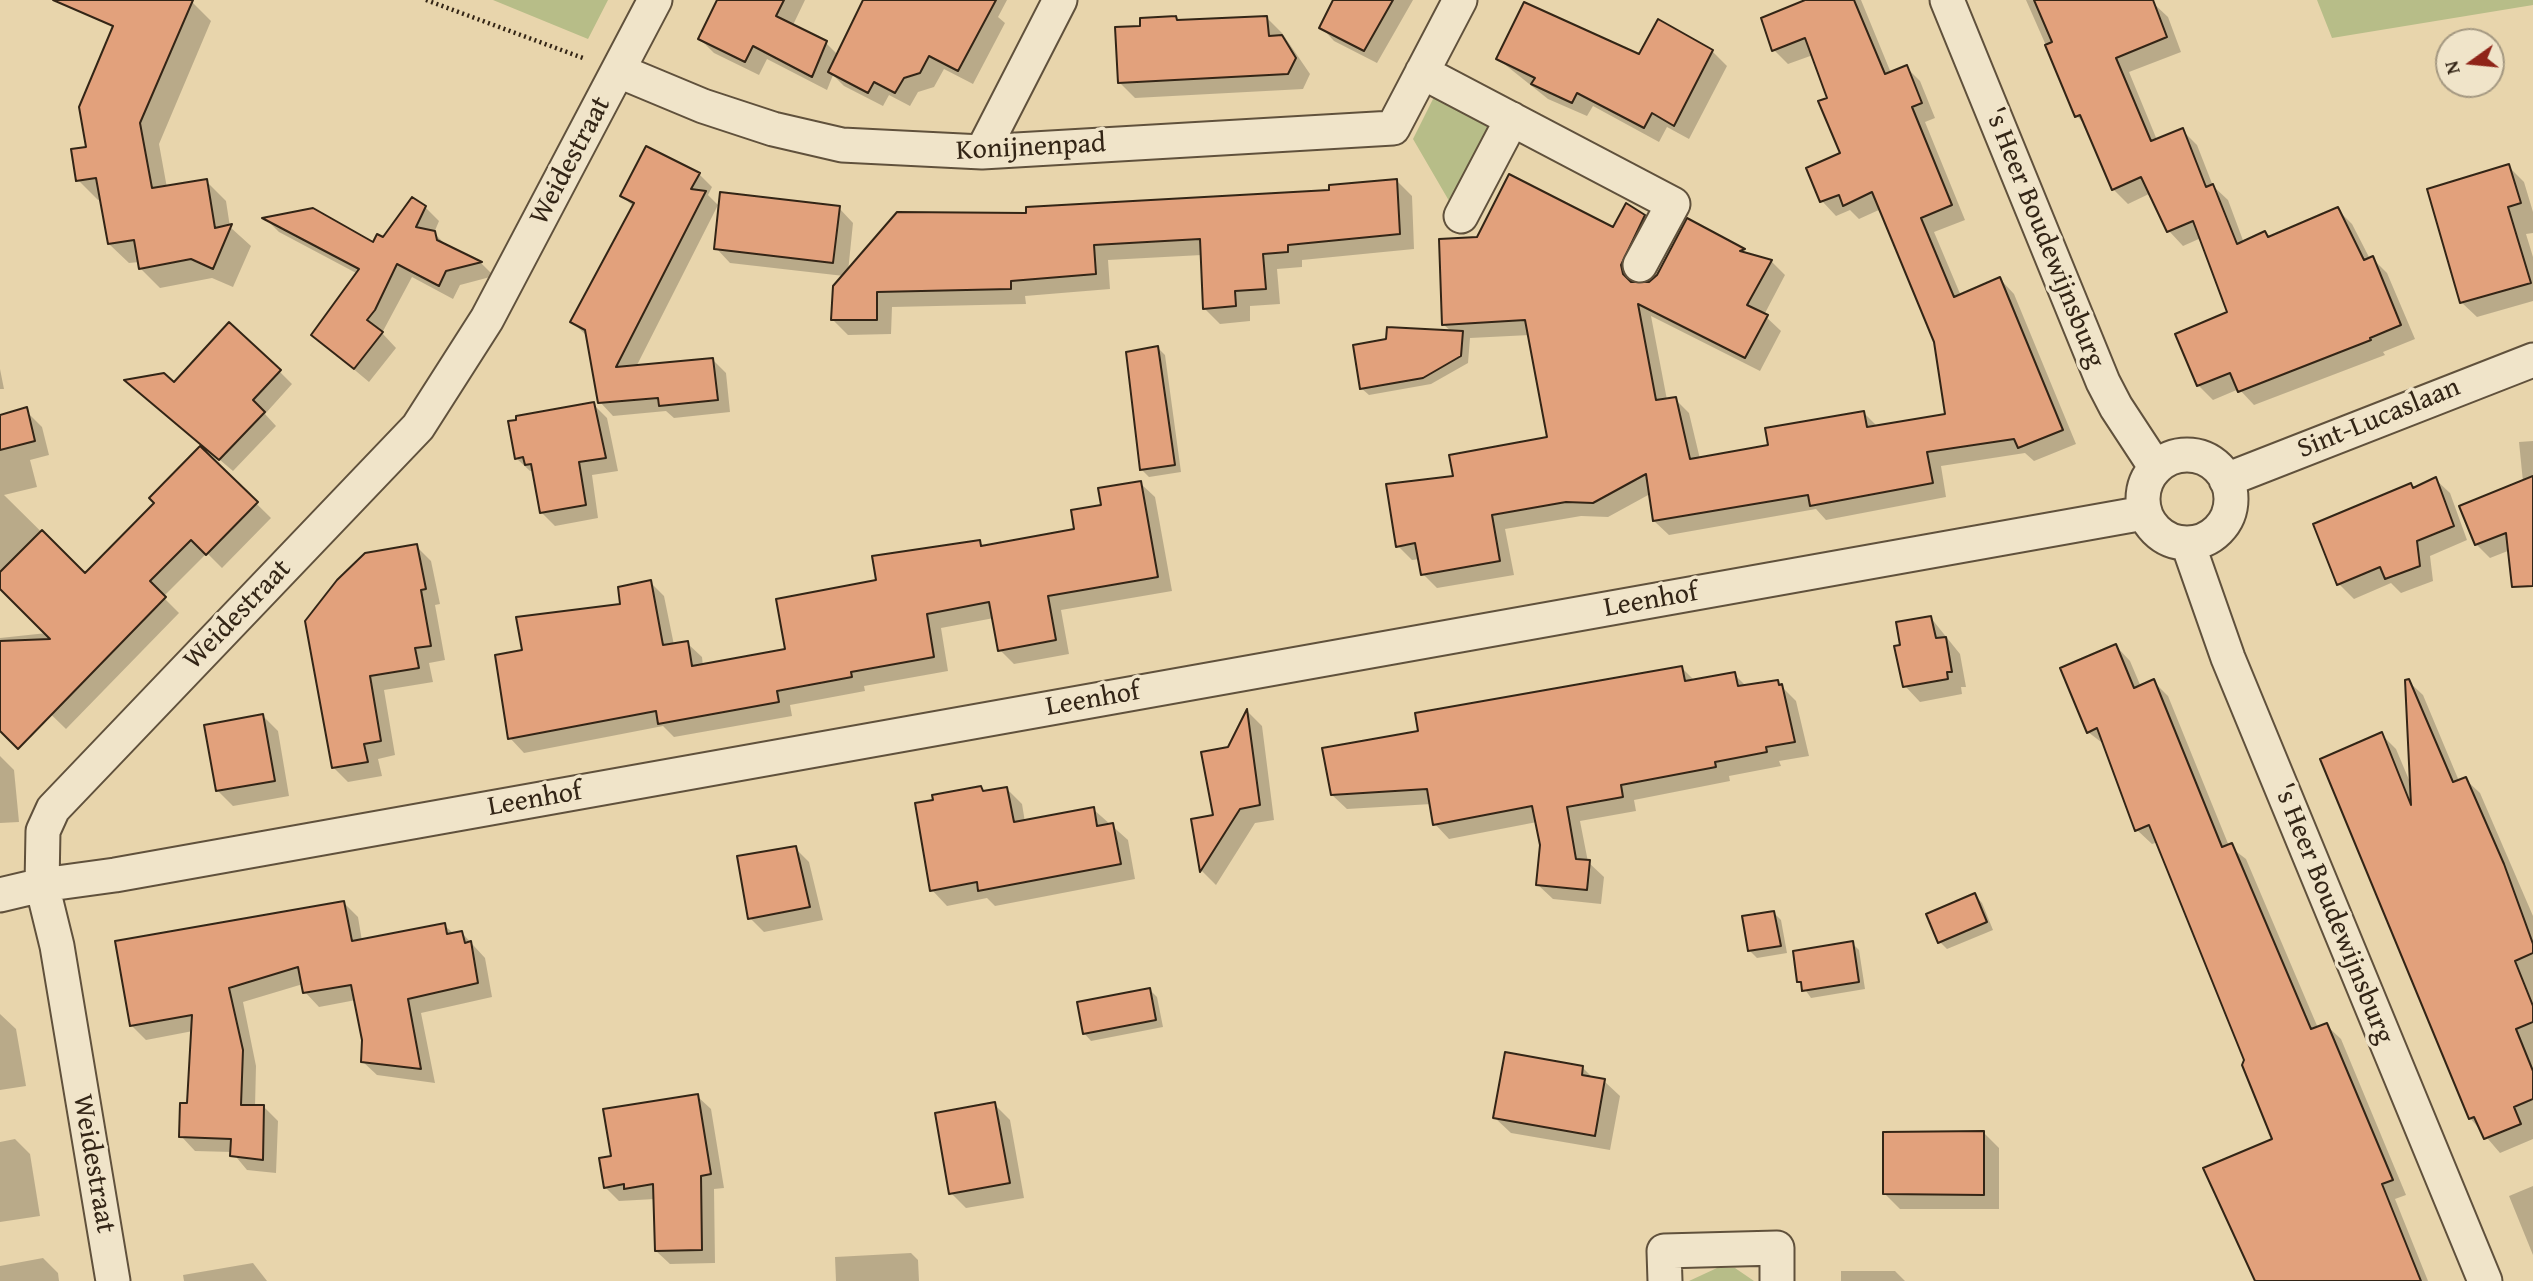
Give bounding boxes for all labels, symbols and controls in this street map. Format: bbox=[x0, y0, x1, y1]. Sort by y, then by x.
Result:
north arrow bbox=[2435, 28, 2505, 98]
text: N bbox=[2436, 58, 2467, 78]
street label: Weidestraat bbox=[523, 91, 619, 231]
street label: 's Heer Boudewijnsburg bbox=[1976, 103, 2112, 373]
street label: Konijnenpad bbox=[955, 127, 1107, 169]
street label: Sint-Lucaslaan bbox=[2293, 371, 2465, 467]
street label: Weidestraat bbox=[177, 553, 299, 677]
street label: Leenhof bbox=[1601, 576, 1701, 626]
street label: Leenhof bbox=[1043, 675, 1143, 725]
street label: Leenhof bbox=[485, 775, 585, 825]
street label: 's Heer Boudewijnsburg bbox=[2265, 779, 2401, 1049]
street label: Weidestraat bbox=[64, 1092, 122, 1236]

